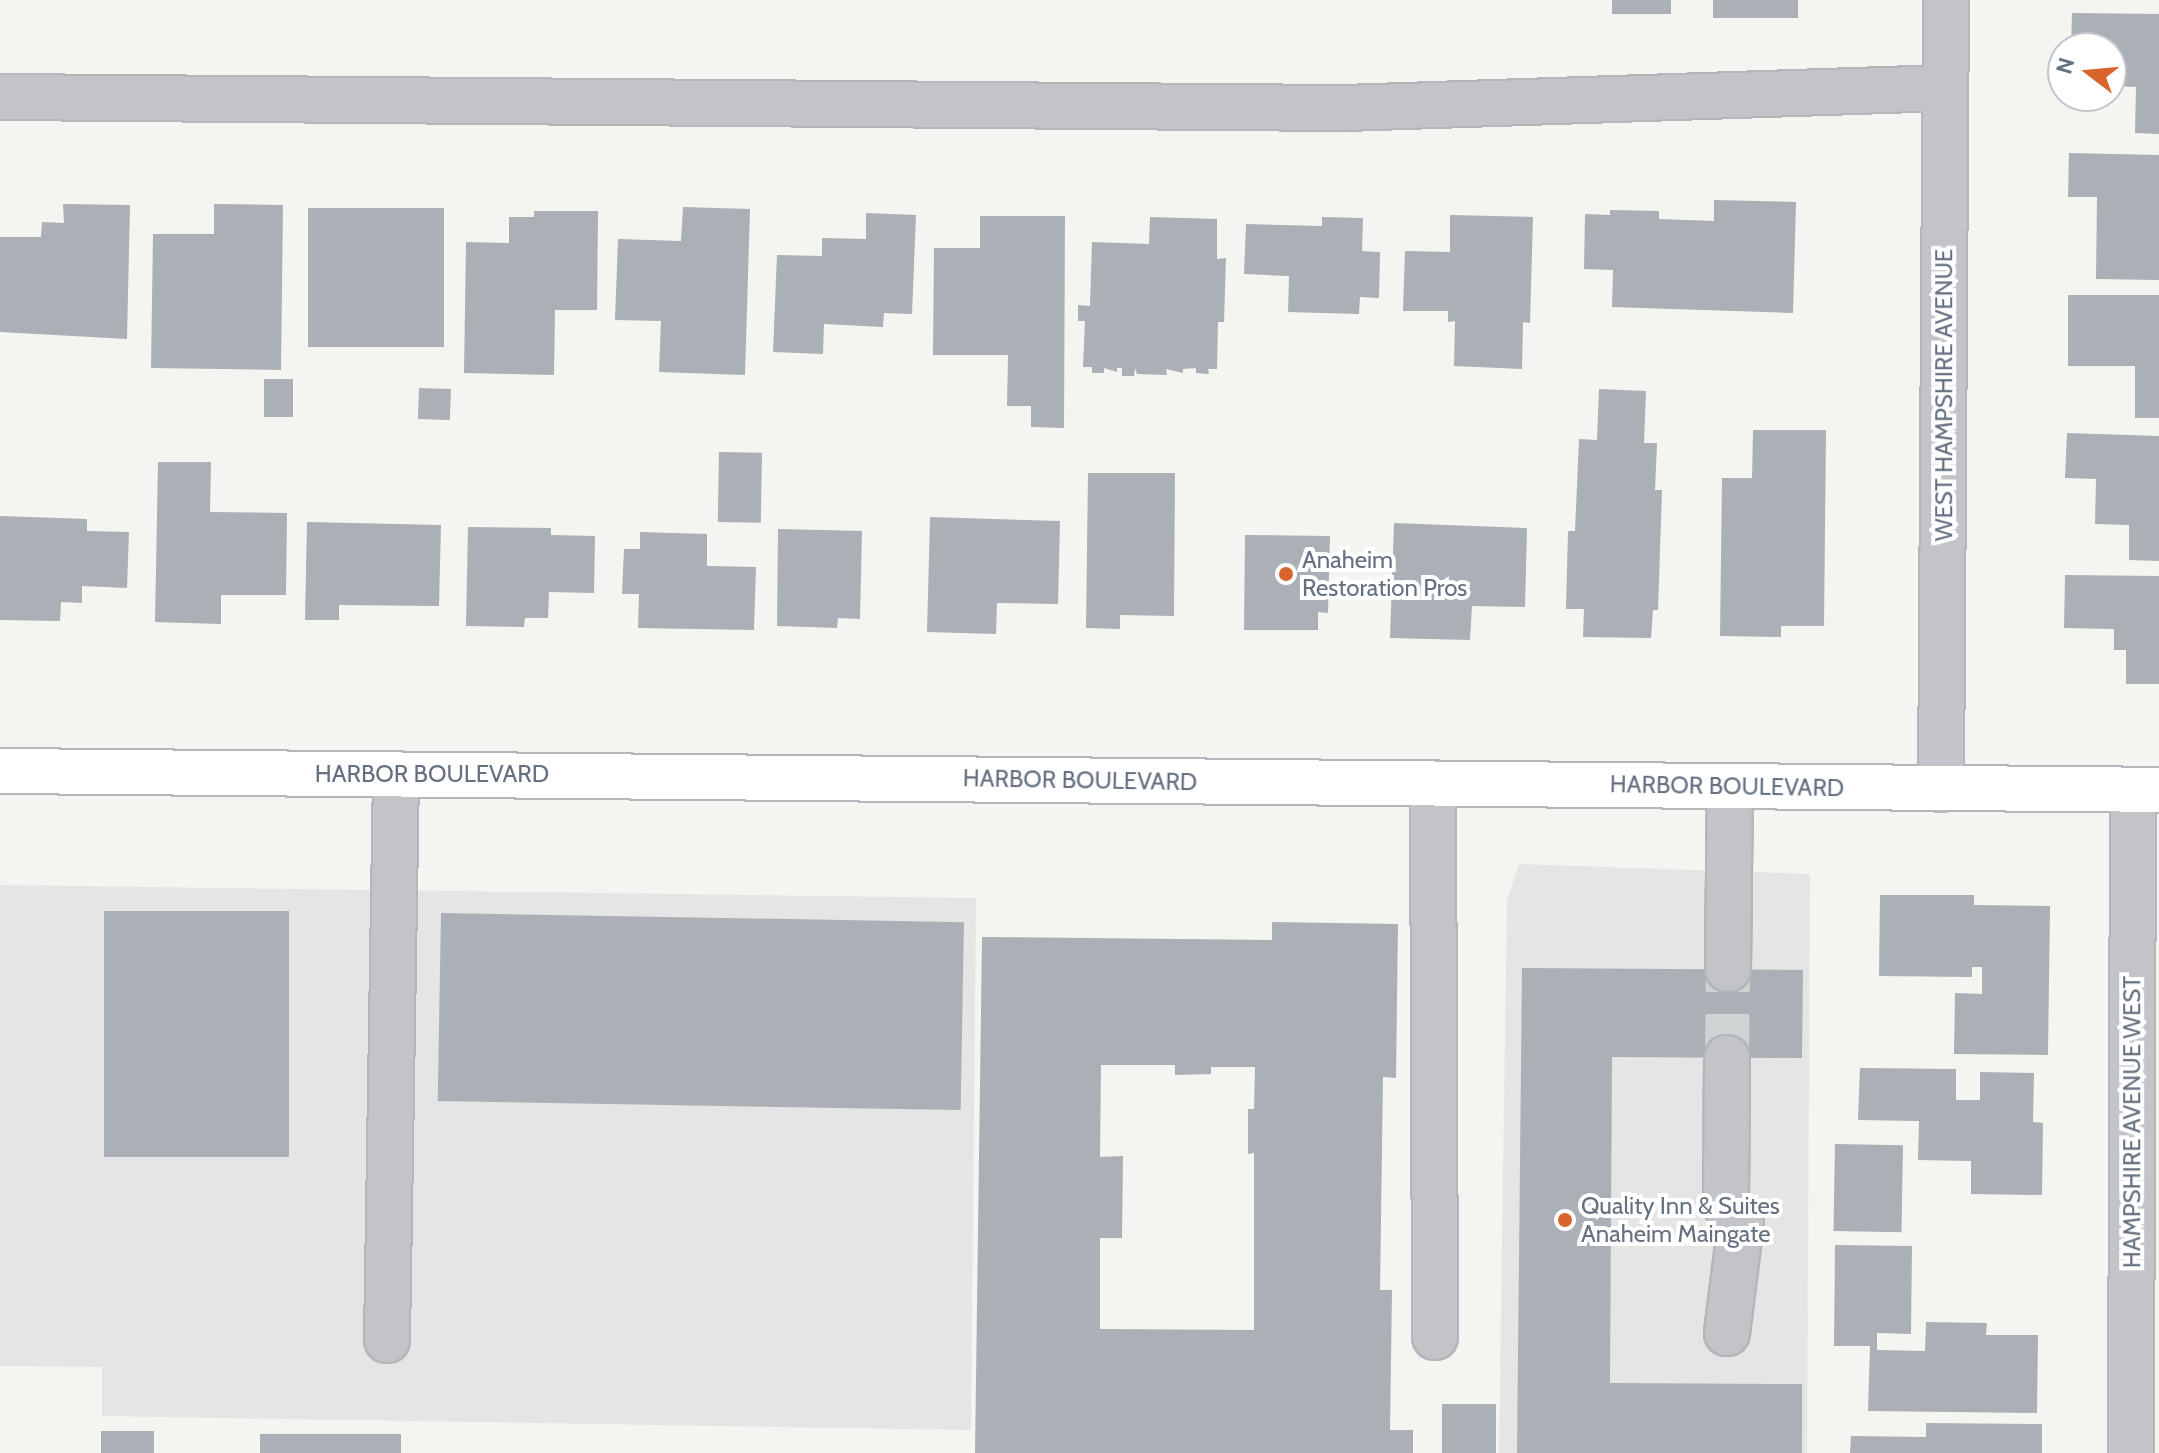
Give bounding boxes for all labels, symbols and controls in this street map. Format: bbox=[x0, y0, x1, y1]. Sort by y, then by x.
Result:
north arrow bbox=[2047, 32, 2127, 112]
text: N bbox=[2050, 55, 2080, 77]
street label: WEST HAMPSHIRE AVENUE bbox=[1930, 249, 1958, 541]
place label: Anaheim Restoration Pros bbox=[1302, 546, 1467, 602]
marker: Anaheim Restoration Pros bbox=[1277, 565, 1295, 583]
street label: HARBOR BOULEVARD bbox=[315, 760, 549, 788]
street label: HARBOR BOULEVARD bbox=[962, 764, 1198, 796]
street label: HARBOR BOULEVARD bbox=[1609, 770, 1845, 802]
street label: HAMPSHIRE AVENUE WEST bbox=[2118, 976, 2146, 1268]
place label: Quality Inn & Suites Anaheim Maingate bbox=[1581, 1192, 1780, 1248]
marker: Quality Inn & Suites Anaheim Maingate bbox=[1556, 1211, 1574, 1229]

